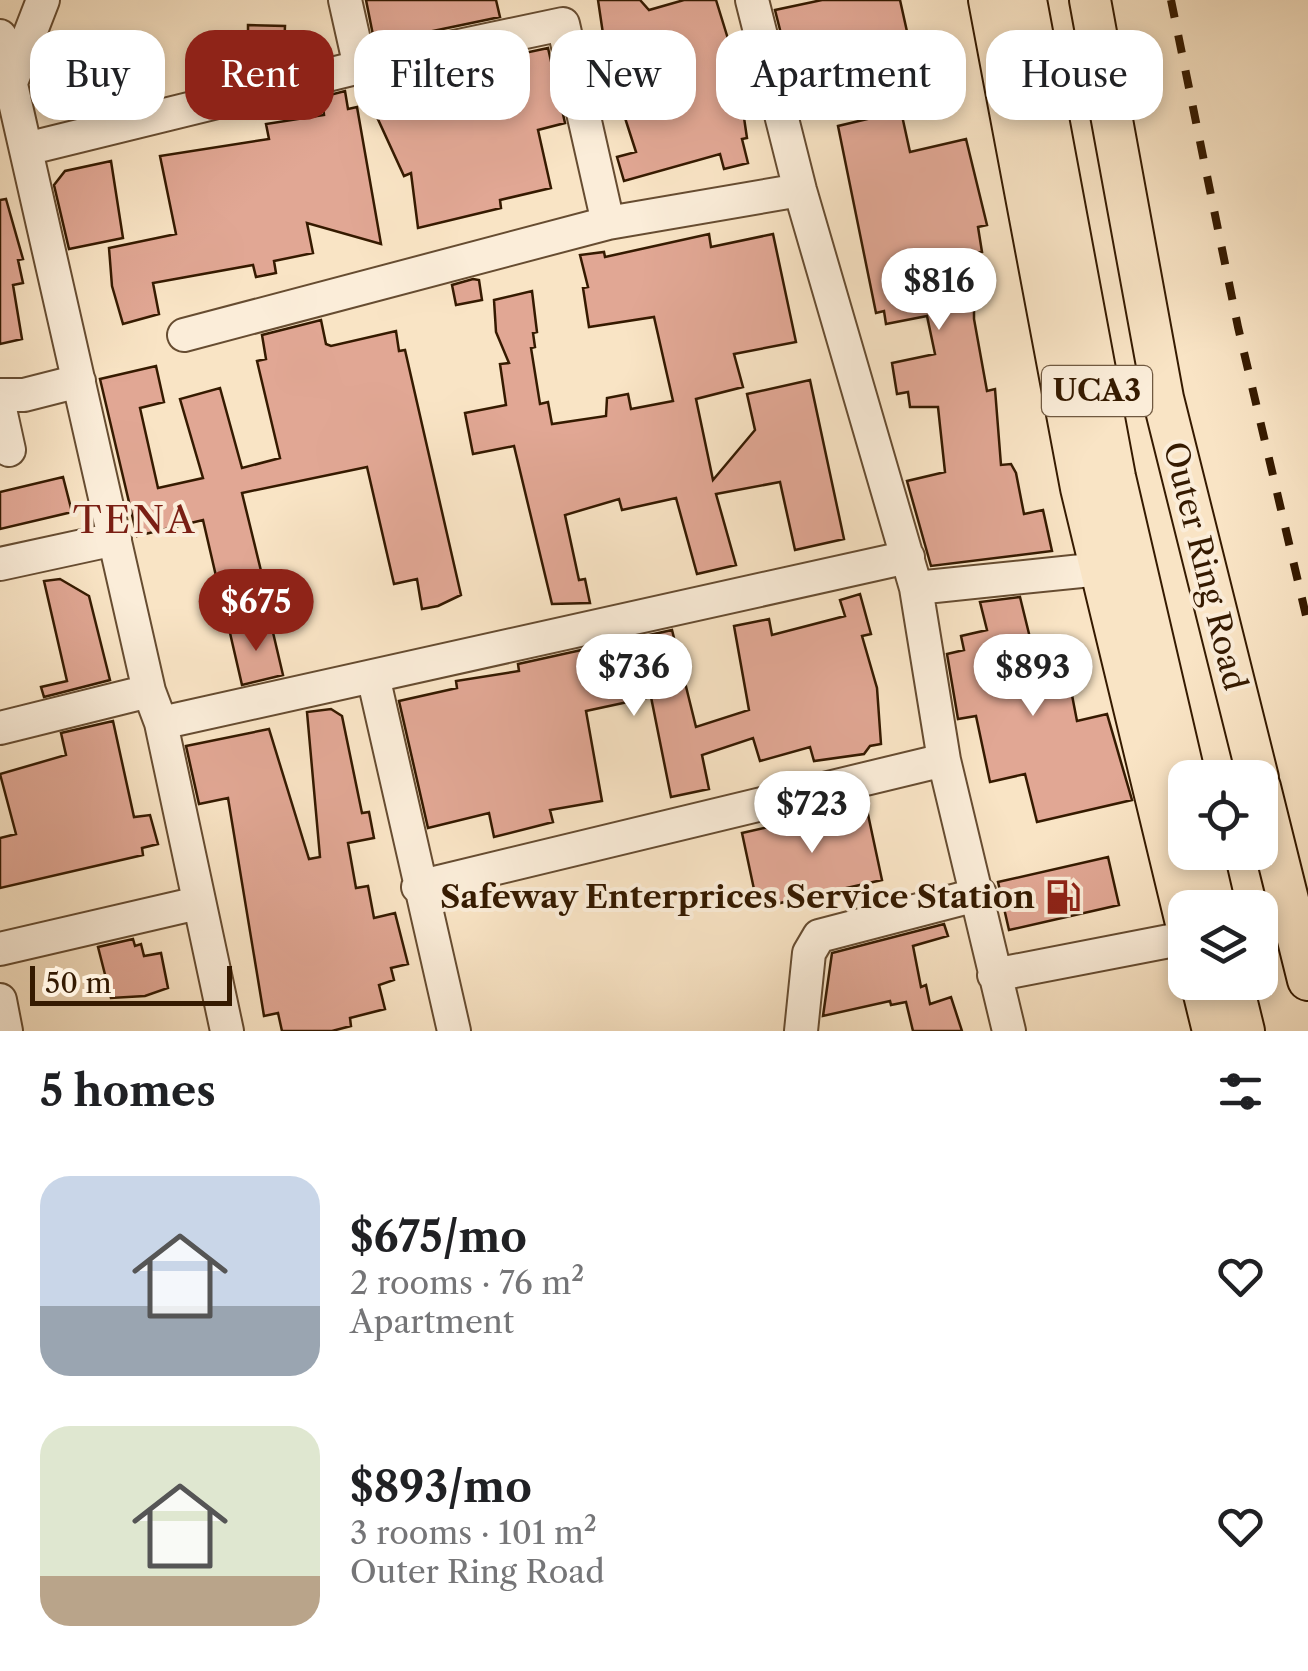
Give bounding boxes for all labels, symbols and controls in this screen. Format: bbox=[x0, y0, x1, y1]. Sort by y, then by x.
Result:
chip: Buy bbox=[30, 30, 165, 120]
chip: Rent bbox=[185, 30, 334, 120]
chip: Filters bbox=[354, 30, 530, 120]
chip: New bbox=[550, 30, 696, 120]
chip: Apartment bbox=[716, 30, 966, 120]
chip: House bbox=[986, 30, 1163, 120]
pin: $816 bbox=[880, 248, 998, 333]
text: $816 bbox=[903, 261, 975, 300]
road number: UCA3 bbox=[1042, 366, 1152, 416]
street label: Outer Ring Road bbox=[1156, 438, 1255, 694]
district label: TENA bbox=[73, 496, 197, 543]
pin: $675 bbox=[197, 569, 315, 654]
text: $675 bbox=[221, 582, 291, 621]
pin: $736 bbox=[575, 634, 693, 719]
pin: $893 bbox=[974, 634, 1092, 719]
text: $736 bbox=[598, 647, 670, 686]
text: $893 bbox=[996, 647, 1070, 686]
map controls bbox=[1168, 760, 1278, 1000]
button: locate bbox=[1168, 760, 1278, 870]
pin: $723 bbox=[753, 771, 871, 856]
text: $723 bbox=[776, 784, 848, 823]
place label: Safeway Enterprices Service Station bbox=[440, 877, 1035, 916]
fuel station icon: Safeway Enterprices Service Station bbox=[1044, 878, 1082, 916]
button: layers bbox=[1168, 890, 1278, 1000]
scale bar bbox=[30, 961, 232, 1006]
text: 50 m bbox=[45, 966, 112, 1000]
icon: filters bbox=[1213, 1064, 1268, 1119]
text: 5 homes bbox=[40, 1065, 216, 1117]
text: $675/mo bbox=[350, 1211, 527, 1263]
icon: home bbox=[120, 1216, 240, 1336]
icon: heart bbox=[1213, 1249, 1268, 1304]
text: 2 rooms · 76 m² bbox=[350, 1263, 584, 1302]
text: Apartment bbox=[350, 1302, 514, 1341]
text: $893/mo bbox=[350, 1461, 532, 1513]
icon: home bbox=[120, 1466, 240, 1586]
icon: heart bbox=[1213, 1499, 1268, 1554]
text: 3 rooms · 101 m² bbox=[350, 1513, 597, 1552]
text: Outer Ring Road bbox=[350, 1552, 605, 1591]

